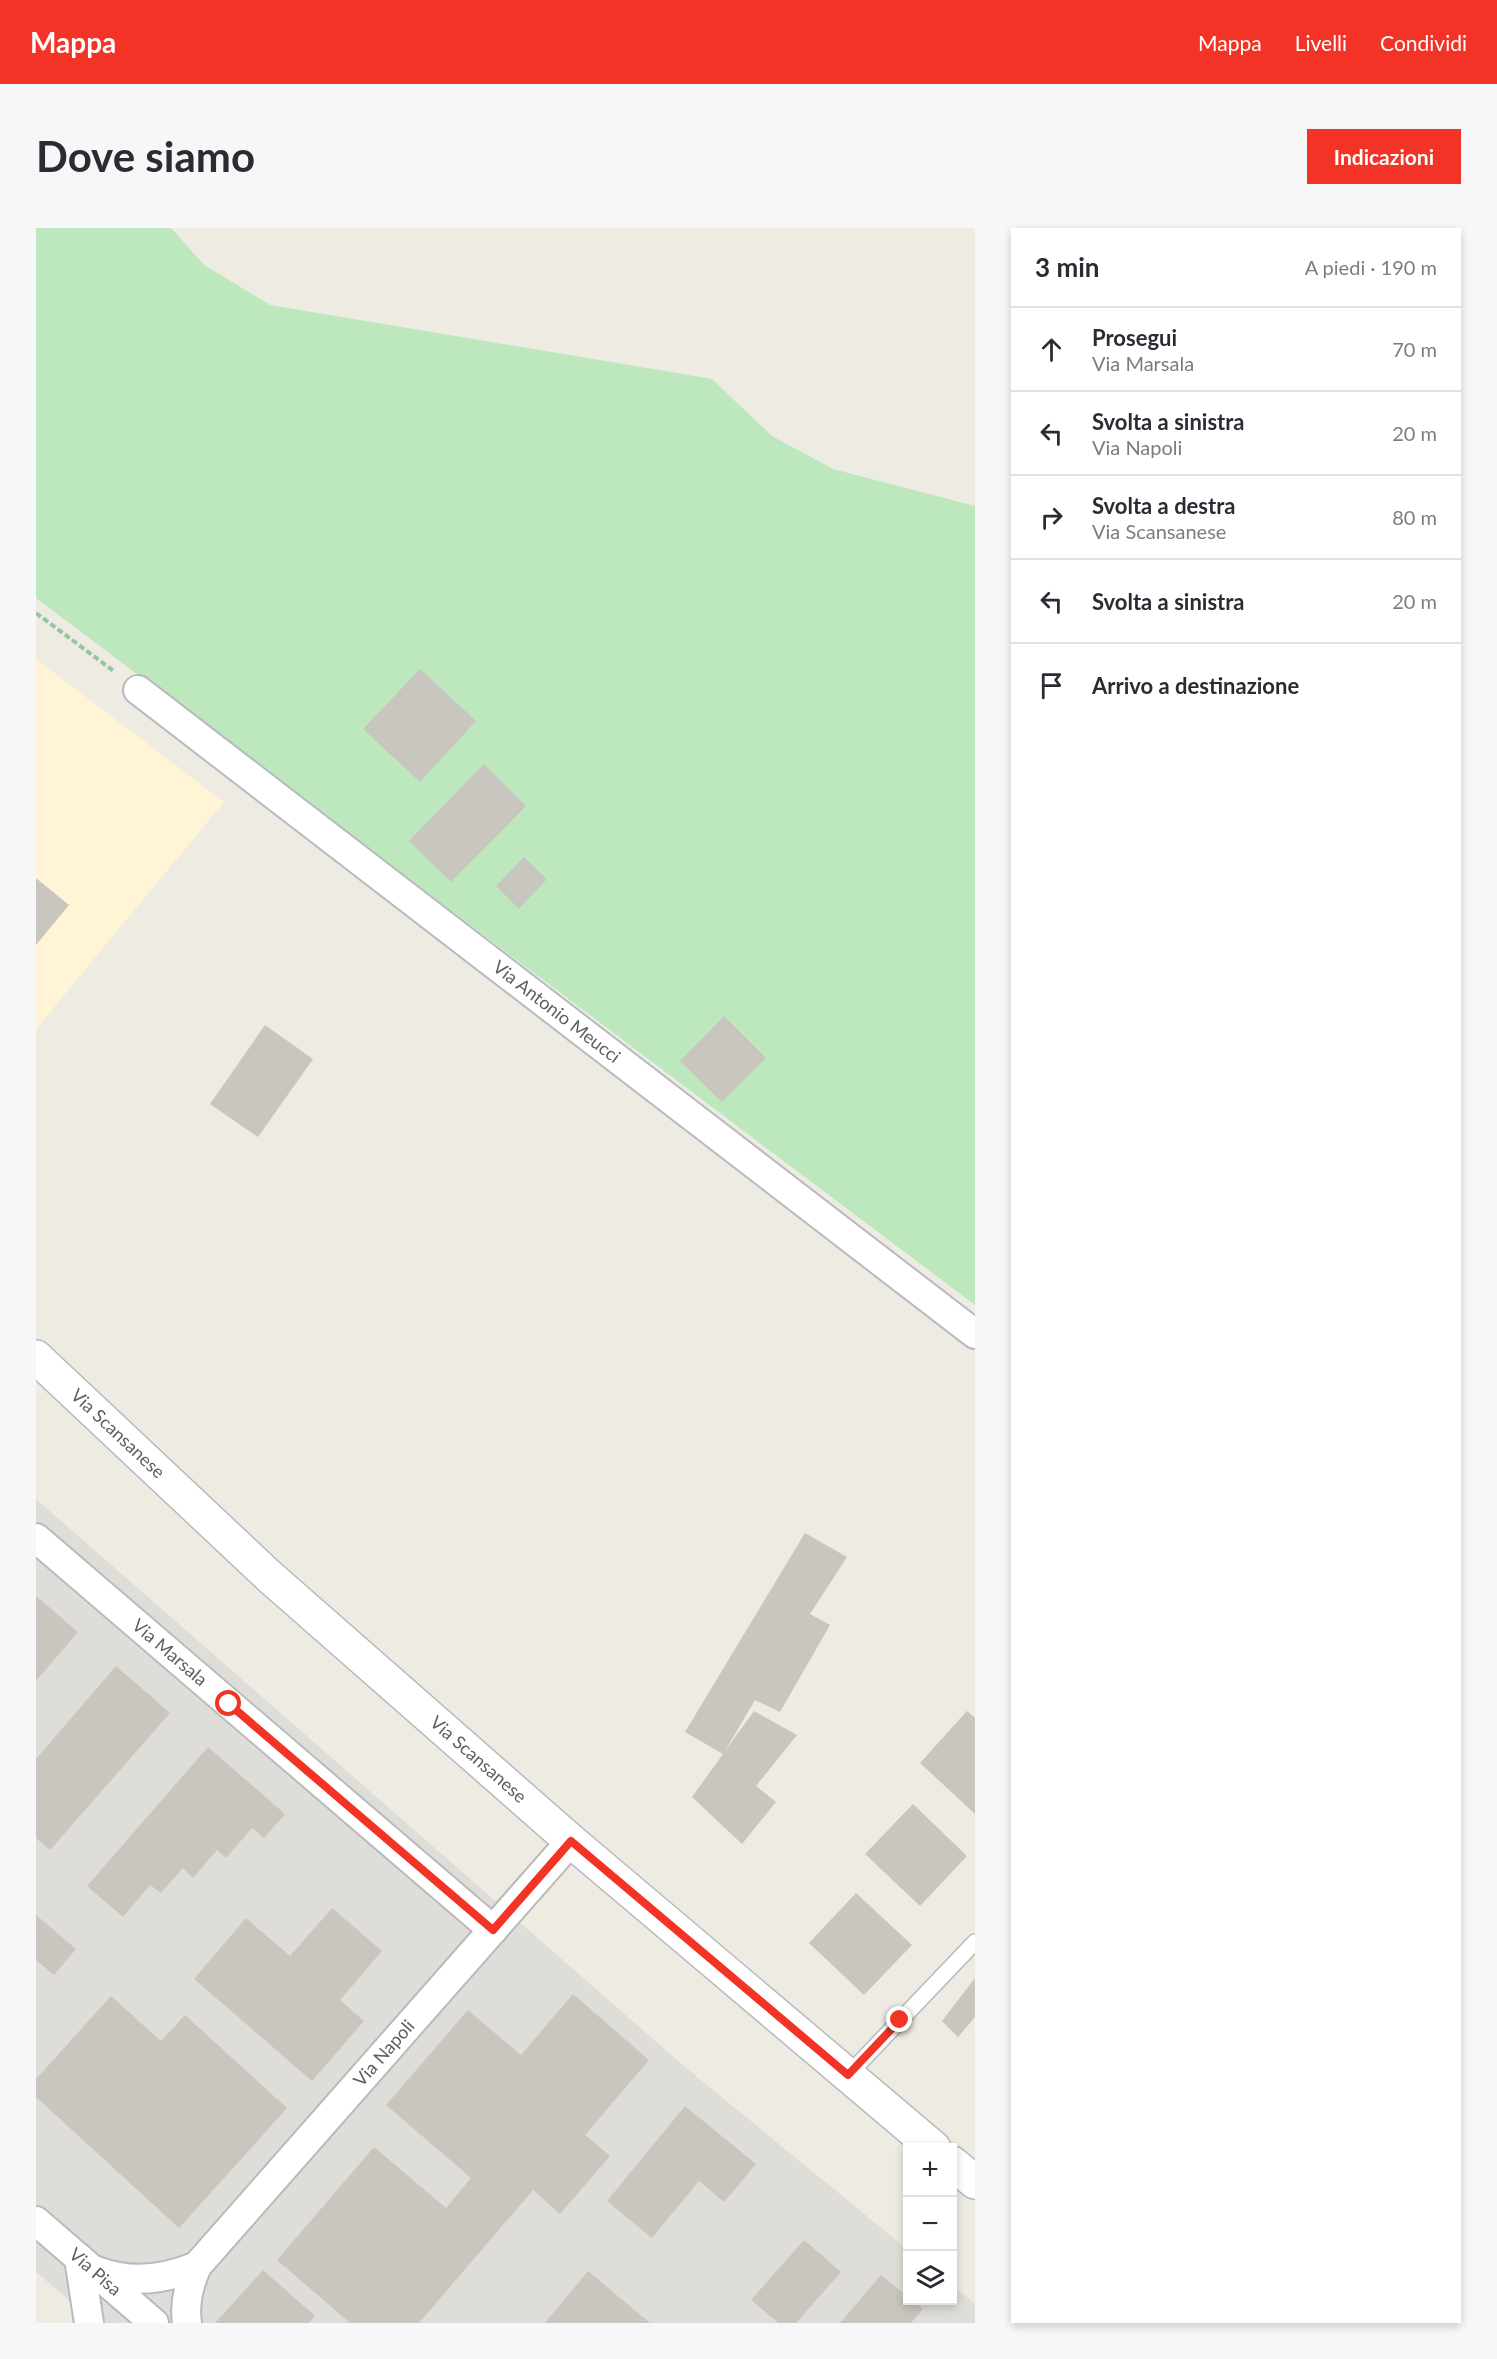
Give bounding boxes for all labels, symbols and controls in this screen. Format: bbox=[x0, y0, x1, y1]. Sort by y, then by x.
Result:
text: Mappa bbox=[30, 25, 116, 59]
text: Mappa bbox=[1198, 30, 1262, 55]
text: Livelli bbox=[1295, 30, 1347, 55]
text: Condividi bbox=[1380, 30, 1467, 55]
button: Indicazioni bbox=[1307, 129, 1461, 184]
text: Dove siamo bbox=[36, 131, 255, 181]
text: 3 min bbox=[1035, 251, 1099, 283]
text: A piedi · 190 m bbox=[1305, 255, 1437, 279]
text: Prosegui bbox=[1092, 324, 1177, 351]
icon: ahead bbox=[1035, 333, 1068, 366]
text: 70 m bbox=[1392, 337, 1437, 361]
text: Via Marsala bbox=[1092, 351, 1194, 375]
text: Svolta a sinistra bbox=[1092, 408, 1244, 435]
icon: left bbox=[1035, 417, 1068, 450]
text: 20 m bbox=[1392, 421, 1437, 445]
text: Via Napoli bbox=[1092, 435, 1182, 459]
text: Svolta a destra bbox=[1092, 492, 1235, 519]
icon: right bbox=[1035, 501, 1068, 534]
text: 80 m bbox=[1392, 505, 1437, 529]
text: Via Scansanese bbox=[1092, 519, 1226, 543]
icon: left bbox=[1035, 585, 1068, 618]
text: Svolta a sinistra bbox=[1092, 588, 1244, 615]
text: 20 m bbox=[1392, 589, 1437, 613]
icon: arrive bbox=[1035, 669, 1068, 702]
text: Arrivo a destinazione bbox=[1092, 672, 1299, 699]
street label: Via Antonio Meucci bbox=[489, 955, 625, 1067]
street label: Via Scansanese bbox=[67, 1384, 170, 1482]
street label: Via Marsala bbox=[128, 1614, 212, 1690]
route start bbox=[215, 1690, 241, 1716]
street label: Via Scansanese bbox=[426, 1711, 532, 1807]
route end bbox=[886, 2006, 912, 2032]
street label: Via Napoli bbox=[348, 2015, 419, 2090]
map controls bbox=[903, 2143, 957, 2305]
button: + bbox=[903, 2143, 957, 2197]
button: − bbox=[903, 2197, 957, 2251]
street label: Via Pisa bbox=[65, 2243, 126, 2300]
button: layers bbox=[903, 2251, 957, 2305]

